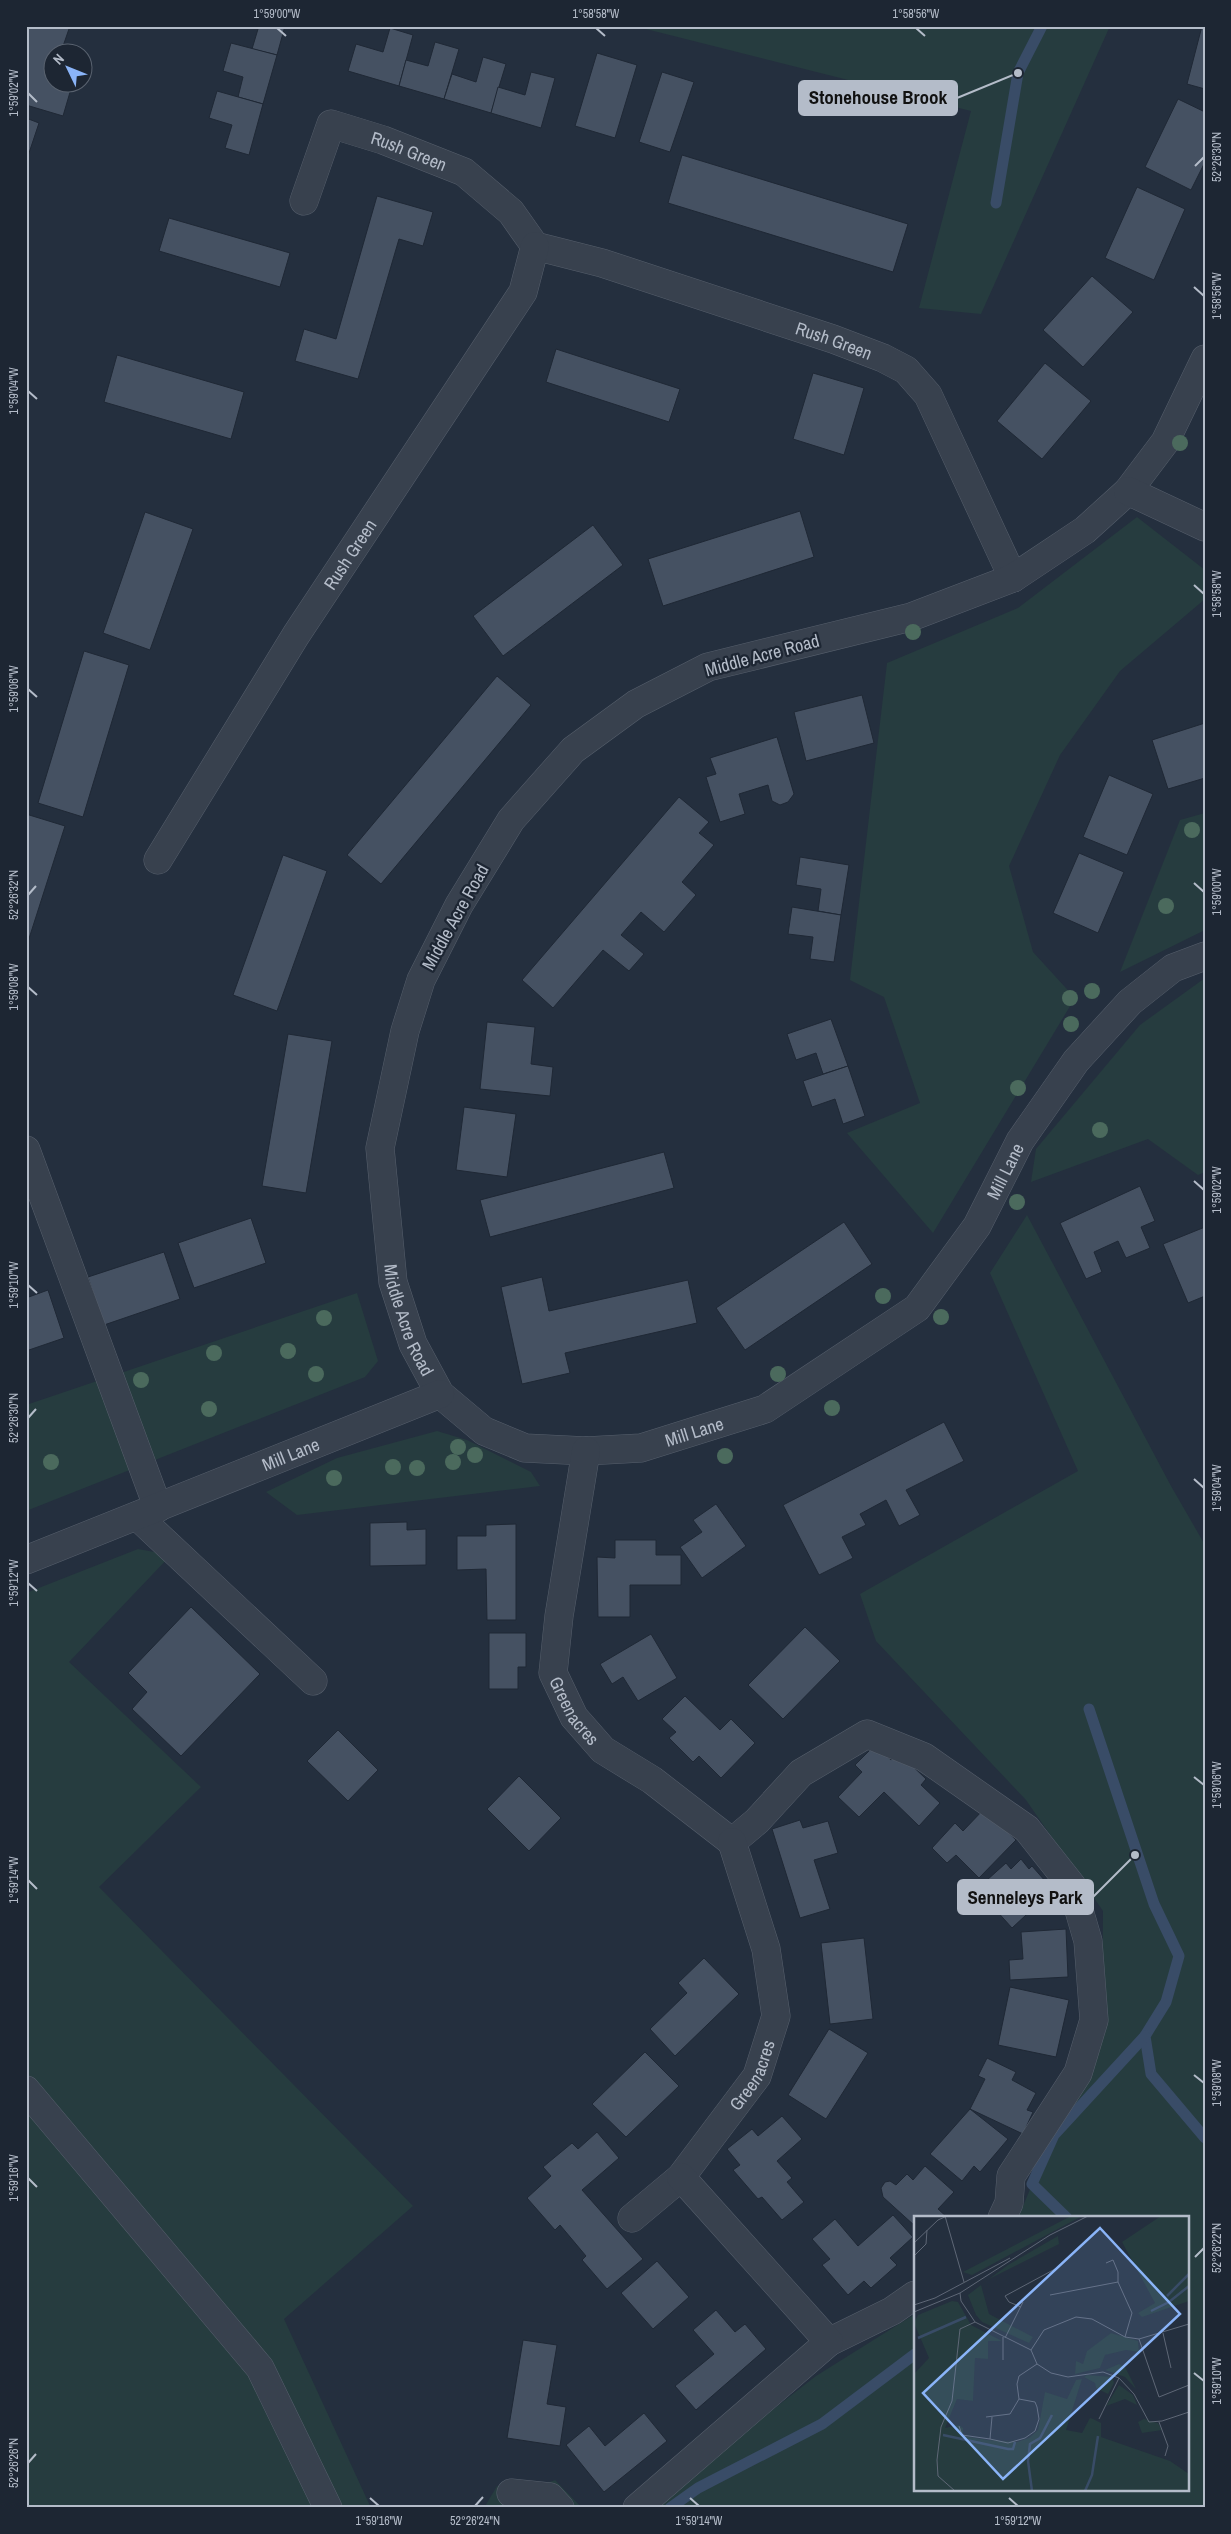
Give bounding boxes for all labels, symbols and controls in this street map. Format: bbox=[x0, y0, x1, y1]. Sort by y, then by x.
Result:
text: 1°59'00"W bbox=[254, 6, 301, 22]
text: 1°58'58"W bbox=[573, 6, 620, 22]
text: 1°58'56"W bbox=[893, 6, 940, 22]
north arrow bbox=[42, 42, 92, 92]
text: N bbox=[49, 50, 68, 68]
text: 1°59'02"W bbox=[6, 69, 22, 116]
callout: Stonehouse Brook bbox=[799, 81, 957, 115]
text: Stonehouse Brook bbox=[809, 84, 948, 110]
street label: Rush Green bbox=[368, 125, 451, 177]
text: 52°26'30"N bbox=[1209, 132, 1225, 182]
text: 1°58'56"W bbox=[1209, 272, 1225, 319]
street label: Rush Green bbox=[792, 315, 876, 365]
text: 1°59'04"W bbox=[6, 367, 22, 414]
street label: Rush Green bbox=[317, 514, 382, 594]
text: 1°58'58"W bbox=[1209, 570, 1225, 617]
street label: Middle Acre Road bbox=[702, 628, 822, 682]
text: 1°59'06"W bbox=[6, 665, 22, 712]
street label: Middle Acre Road bbox=[416, 860, 494, 974]
text: 1°59'00"W bbox=[1209, 868, 1225, 915]
text: 52°26'32"N bbox=[6, 870, 22, 920]
text: 1°59'08"W bbox=[6, 963, 22, 1010]
street label: Mill Lane bbox=[980, 1139, 1029, 1203]
text: 1°59'02"W bbox=[1209, 1166, 1225, 1213]
text: 1°59'10"W bbox=[6, 1261, 22, 1308]
street label: Middle Acre Road bbox=[379, 1263, 440, 1380]
text: 52°26'30"N bbox=[6, 1393, 22, 1443]
street label: Mill Lane bbox=[662, 1410, 726, 1452]
street label: Mill Lane bbox=[258, 1431, 323, 1477]
text: 1°59'04"W bbox=[1209, 1464, 1225, 1511]
text: 1°59'12"W bbox=[6, 1559, 22, 1606]
street label: Greenacres bbox=[544, 1672, 605, 1750]
text: 1°59'06"W bbox=[1209, 1761, 1225, 1808]
text: 1°59'14"W bbox=[6, 1856, 22, 1903]
callout: Senneleys Park bbox=[958, 1880, 1093, 1914]
text: Senneleys Park bbox=[967, 1884, 1083, 1910]
street label: Greenacres bbox=[723, 2037, 780, 2115]
text: 1°59'08"W bbox=[1209, 2059, 1225, 2106]
text: 1°59'16"W bbox=[6, 2154, 22, 2201]
inset map bbox=[914, 2216, 1188, 2492]
text: 52°26'22"N bbox=[1209, 2223, 1225, 2273]
text: 1°59'10"W bbox=[1209, 2357, 1225, 2404]
text: 52°26'26"N bbox=[6, 2438, 22, 2488]
text: 1°59'16"W bbox=[356, 2513, 403, 2529]
text: 52°26'24"N bbox=[450, 2513, 500, 2529]
text: 1°59'14"W bbox=[676, 2513, 723, 2529]
text: 1°59'12"W bbox=[995, 2513, 1042, 2529]

